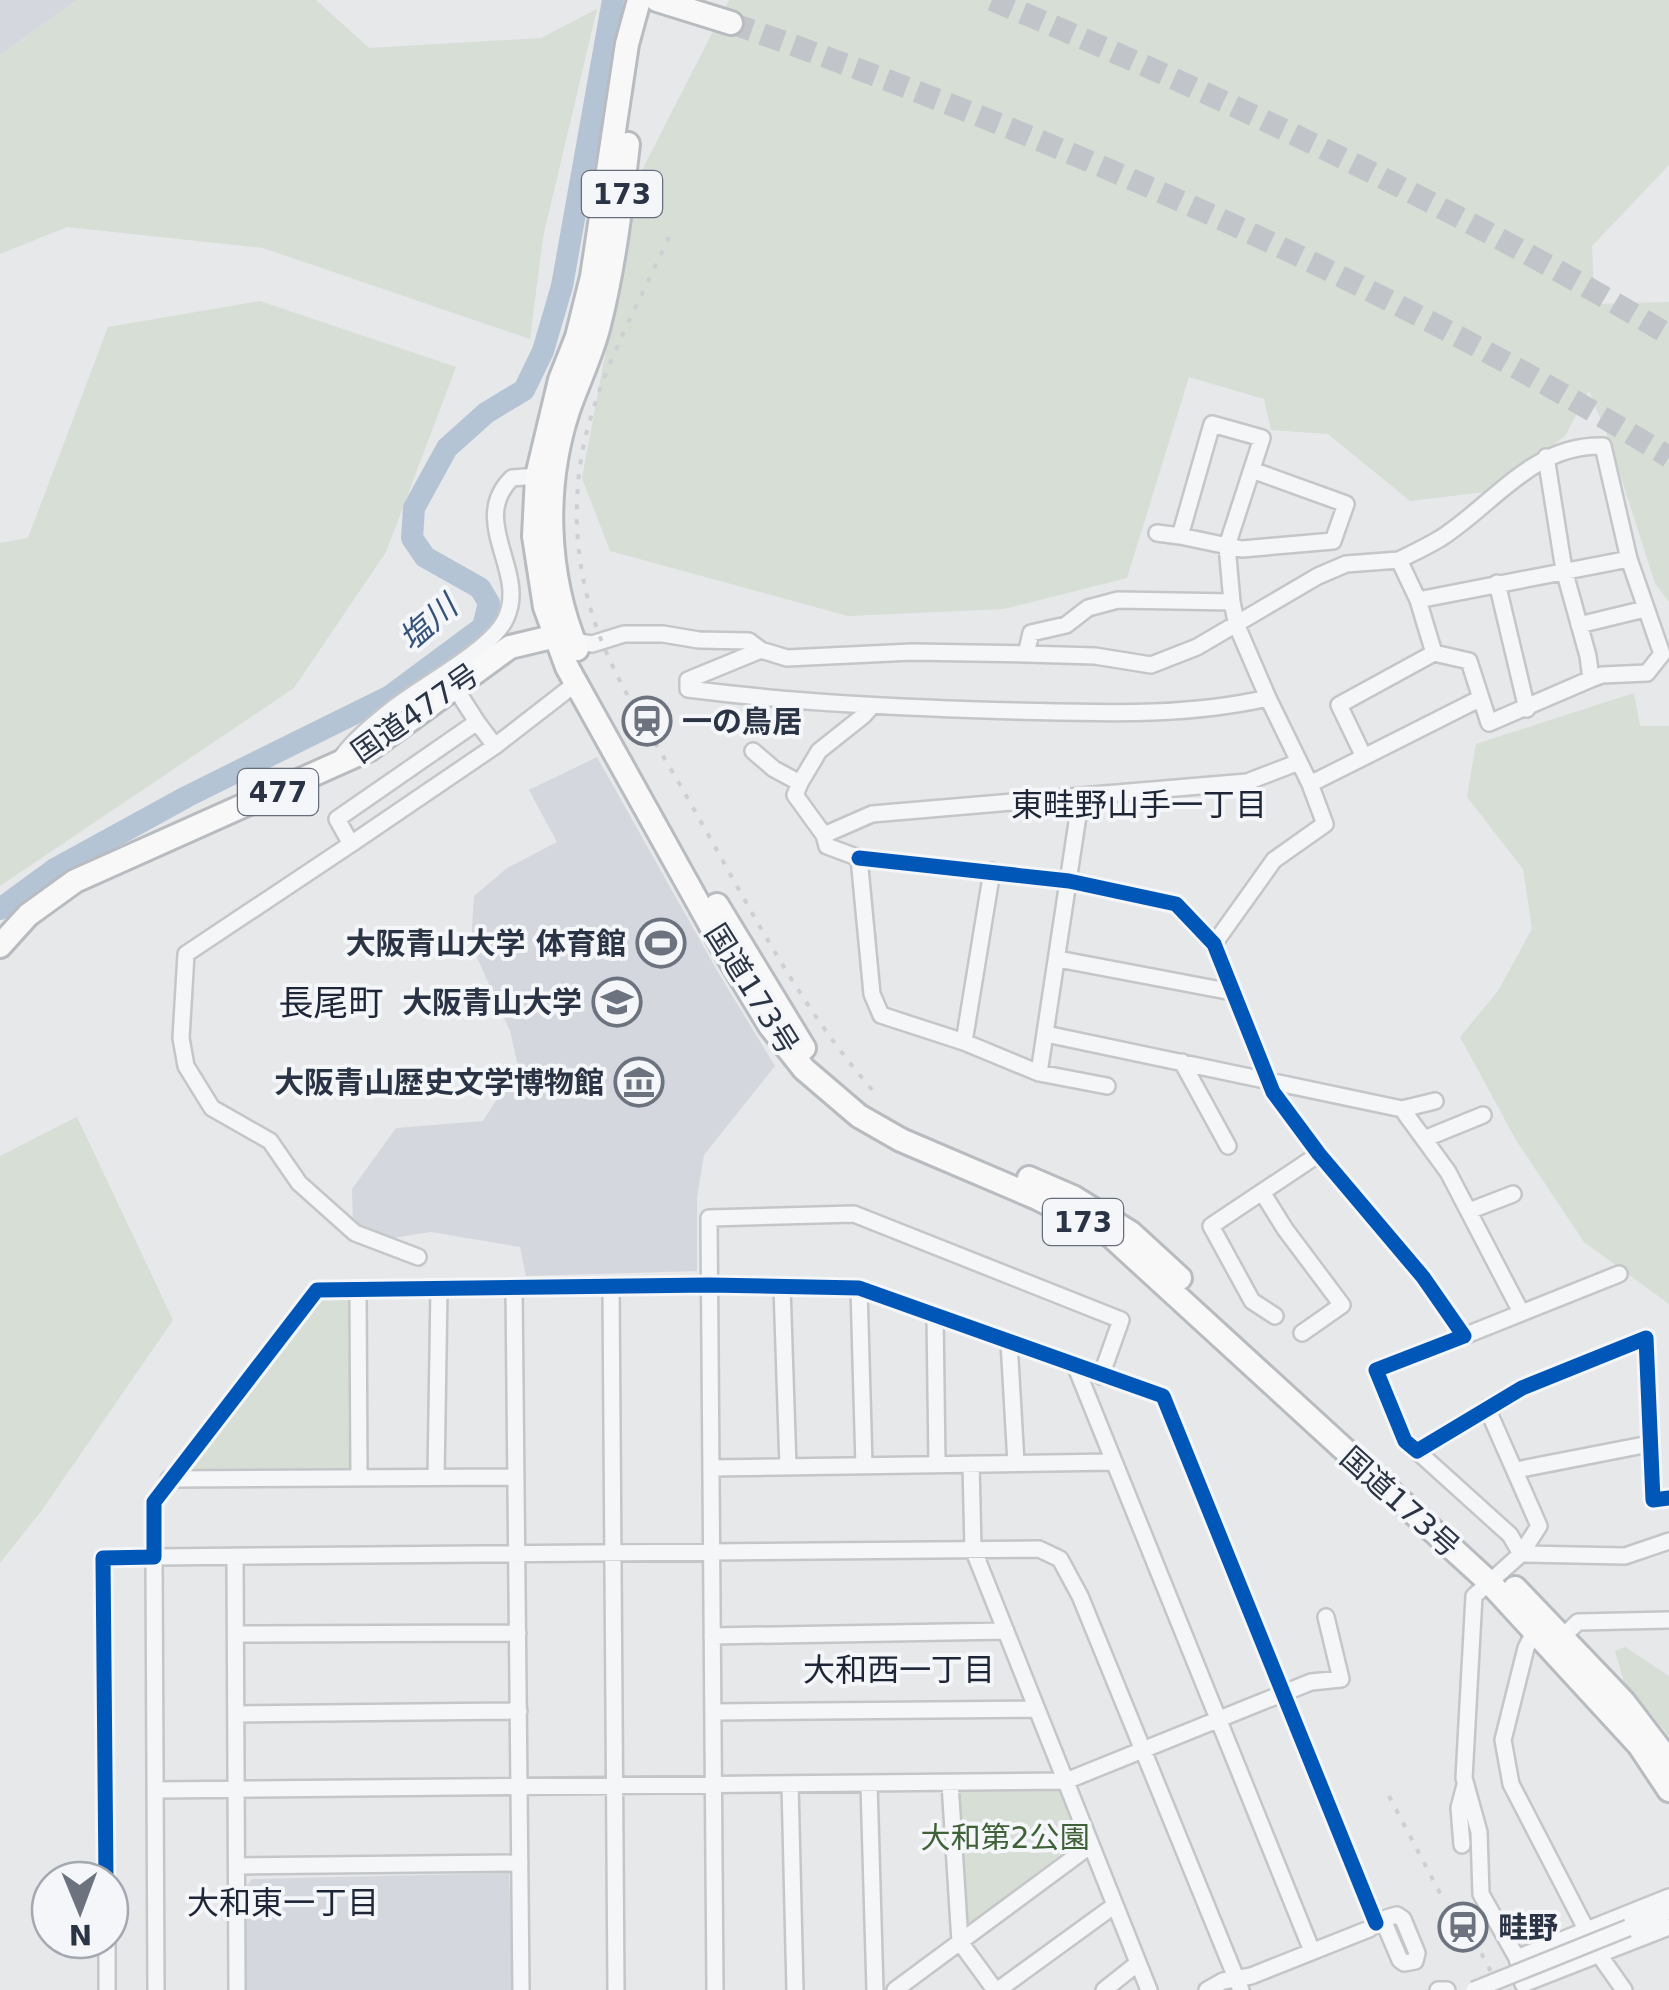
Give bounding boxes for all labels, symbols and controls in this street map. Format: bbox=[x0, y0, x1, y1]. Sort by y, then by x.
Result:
road number: 173 bbox=[582, 171, 662, 217]
water label: 塩川 bbox=[391, 586, 467, 658]
street label: 国道477号 bbox=[345, 656, 485, 770]
station icon: 一の鳥居 bbox=[621, 695, 673, 747]
place label: 一の鳥居 bbox=[682, 704, 802, 739]
road number: 477 bbox=[238, 769, 318, 815]
district label: 東畦野山手一丁目 bbox=[1011, 786, 1267, 824]
sports icon: 大阪青山大学 体育館 bbox=[635, 917, 687, 969]
street label: 国道173号 bbox=[698, 917, 806, 1061]
place label: 大阪青山大学 体育館 bbox=[346, 926, 626, 961]
school or university icon: 大阪青山大学 bbox=[591, 976, 643, 1028]
district label: 長尾町 bbox=[278, 983, 384, 1023]
place label: 大阪青山大学 bbox=[402, 985, 582, 1020]
museum icon: 大阪青山歴史文学博物館 bbox=[613, 1056, 665, 1108]
place label: 大阪青山歴史文学博物館 bbox=[274, 1065, 604, 1100]
road number: 173 bbox=[1043, 1199, 1123, 1245]
street label: 国道173号 bbox=[1334, 1440, 1466, 1564]
district label: 大和西一丁目 bbox=[803, 1651, 995, 1689]
park label: 大和第2公園 bbox=[920, 1820, 1090, 1855]
north arrow bbox=[30, 1860, 130, 1960]
district label: 大和東一丁目 bbox=[187, 1884, 379, 1922]
station icon: 畦野 bbox=[1437, 1901, 1489, 1953]
place label: 畦野 bbox=[1498, 1910, 1558, 1945]
text: N bbox=[68, 1918, 92, 1951]

